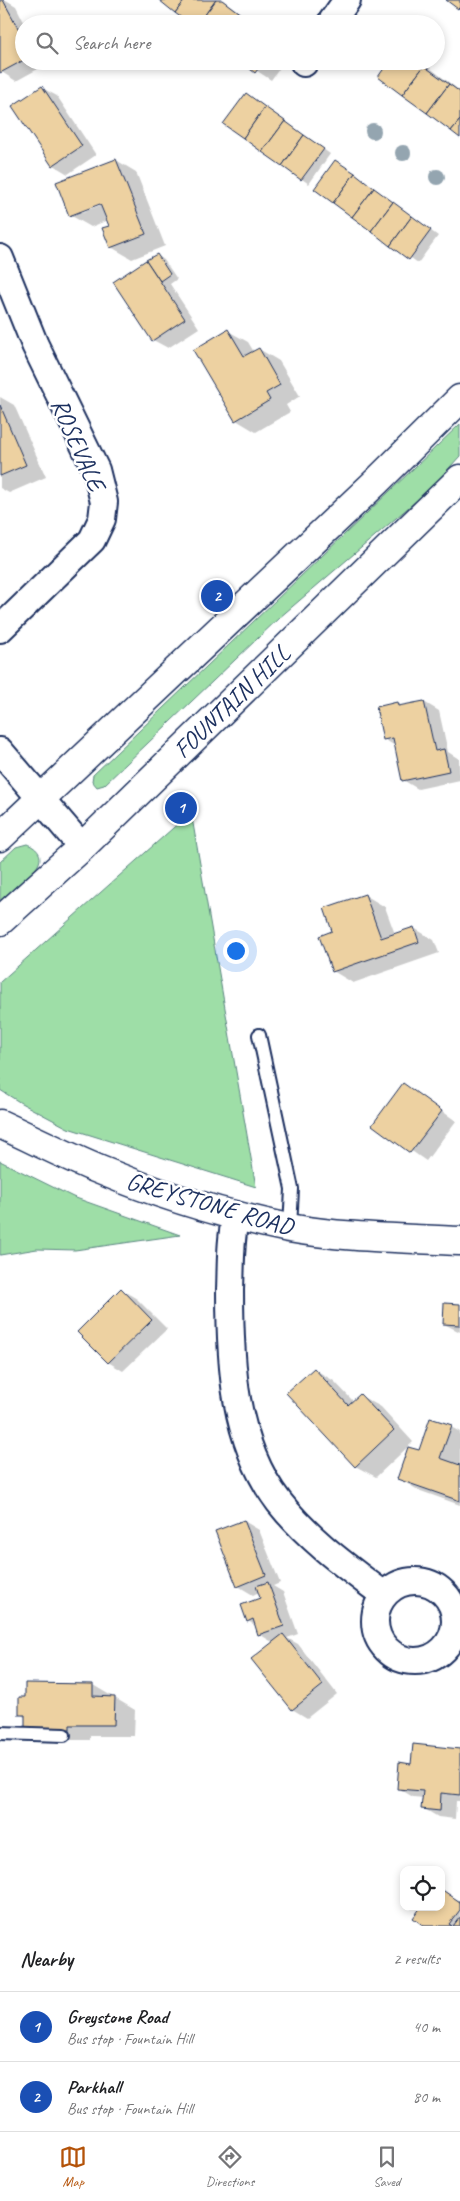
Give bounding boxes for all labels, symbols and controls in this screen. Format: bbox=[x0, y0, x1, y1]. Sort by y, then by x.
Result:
search box bbox=[15, 15, 445, 70]
icon: search bbox=[33, 29, 61, 57]
text: Search here bbox=[73, 31, 150, 55]
street label: ROSEVALE bbox=[44, 393, 114, 498]
pin: 2 bbox=[201, 577, 233, 615]
street label: FOUNTAIN HILL bbox=[167, 637, 298, 765]
pin: 1 bbox=[165, 789, 197, 827]
your location bbox=[223, 938, 249, 964]
street label: GREYSTONE ROAD bbox=[123, 1165, 298, 1243]
map controls bbox=[400, 1866, 445, 1911]
button: locate bbox=[400, 1866, 445, 1911]
text: Nearby bbox=[20, 1946, 73, 1972]
text: 2 results bbox=[393, 1949, 440, 1969]
text: Greystone Road bbox=[67, 2005, 168, 2029]
text: 1 bbox=[32, 2017, 40, 2037]
text: 40 m bbox=[413, 2017, 440, 2037]
text: Bus stop · Fountain Hill bbox=[67, 2029, 193, 2049]
text: Parkhall bbox=[67, 2075, 121, 2099]
text: 2 bbox=[32, 2087, 40, 2107]
text: 80 m bbox=[413, 2087, 440, 2107]
text: Bus stop · Fountain Hill bbox=[67, 2099, 193, 2119]
tab: Map bbox=[59, 2143, 87, 2190]
tab: Directions bbox=[206, 2143, 254, 2190]
tab: Saved bbox=[373, 2143, 401, 2190]

